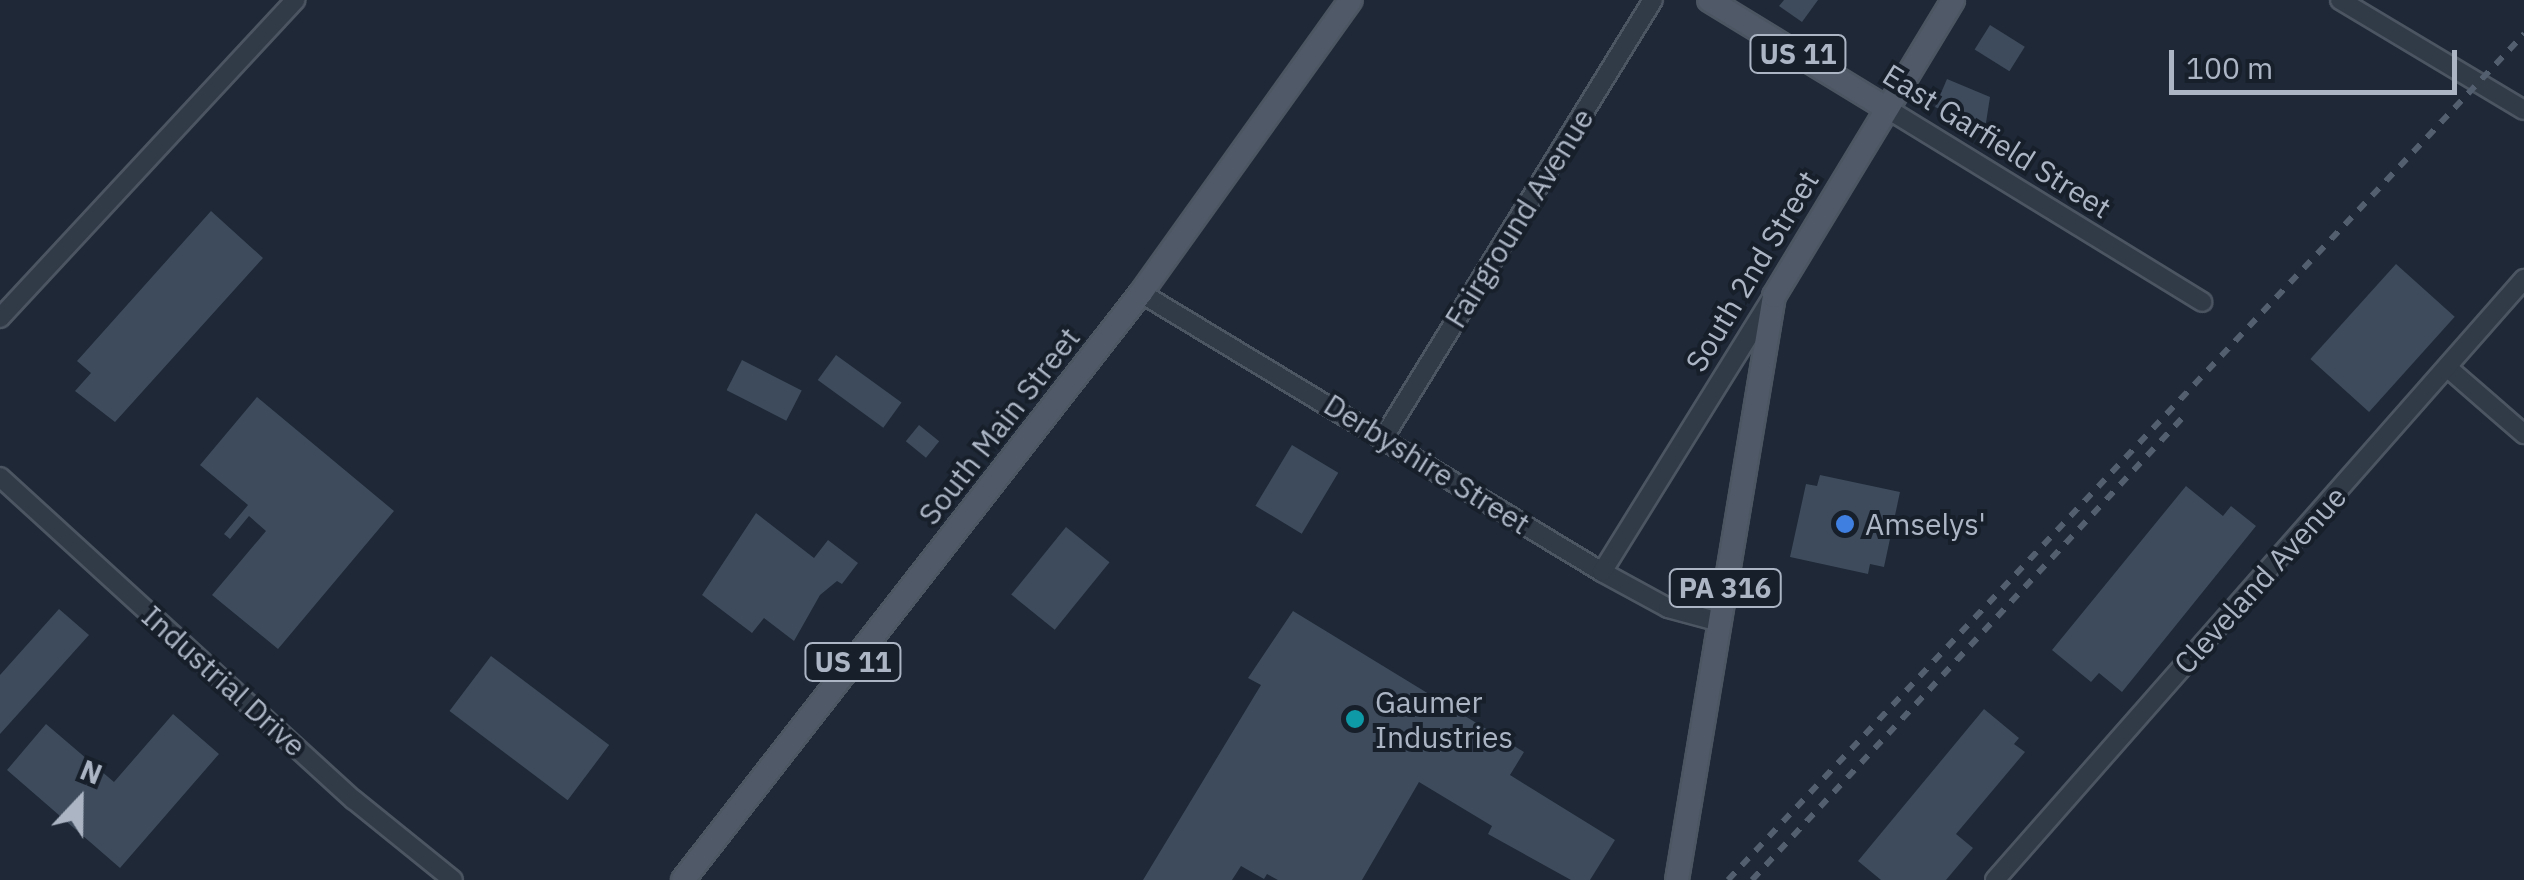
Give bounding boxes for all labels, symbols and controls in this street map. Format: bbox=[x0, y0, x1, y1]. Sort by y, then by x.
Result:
scale bar bbox=[2174, 30, 2462, 92]
road number: US 11 bbox=[1748, 31, 1848, 77]
text: 100 m bbox=[2186, 48, 2273, 87]
street label: East Garfield Street bbox=[1876, 56, 2118, 226]
street label: Fairground Avenue bbox=[1437, 102, 1601, 334]
street label: South 2nd Street bbox=[1678, 164, 1826, 378]
street label: South Main Street bbox=[911, 320, 1087, 532]
street label: Derbyshire Street bbox=[1318, 386, 1536, 542]
street label: Cleveland Avenue bbox=[2166, 479, 2354, 681]
place label: Amselys' bbox=[1865, 506, 1986, 542]
marker: Amselys' bbox=[1834, 513, 1856, 535]
road number: PA 316 bbox=[1668, 565, 1782, 611]
street label: Industrial Drive bbox=[135, 598, 313, 764]
road number: US 11 bbox=[803, 639, 903, 685]
place label: Gaumer Industries bbox=[1375, 684, 1513, 754]
marker: Gaumer Industries bbox=[1344, 708, 1366, 730]
north arrow bbox=[30, 750, 130, 850]
text: N bbox=[75, 751, 108, 793]

